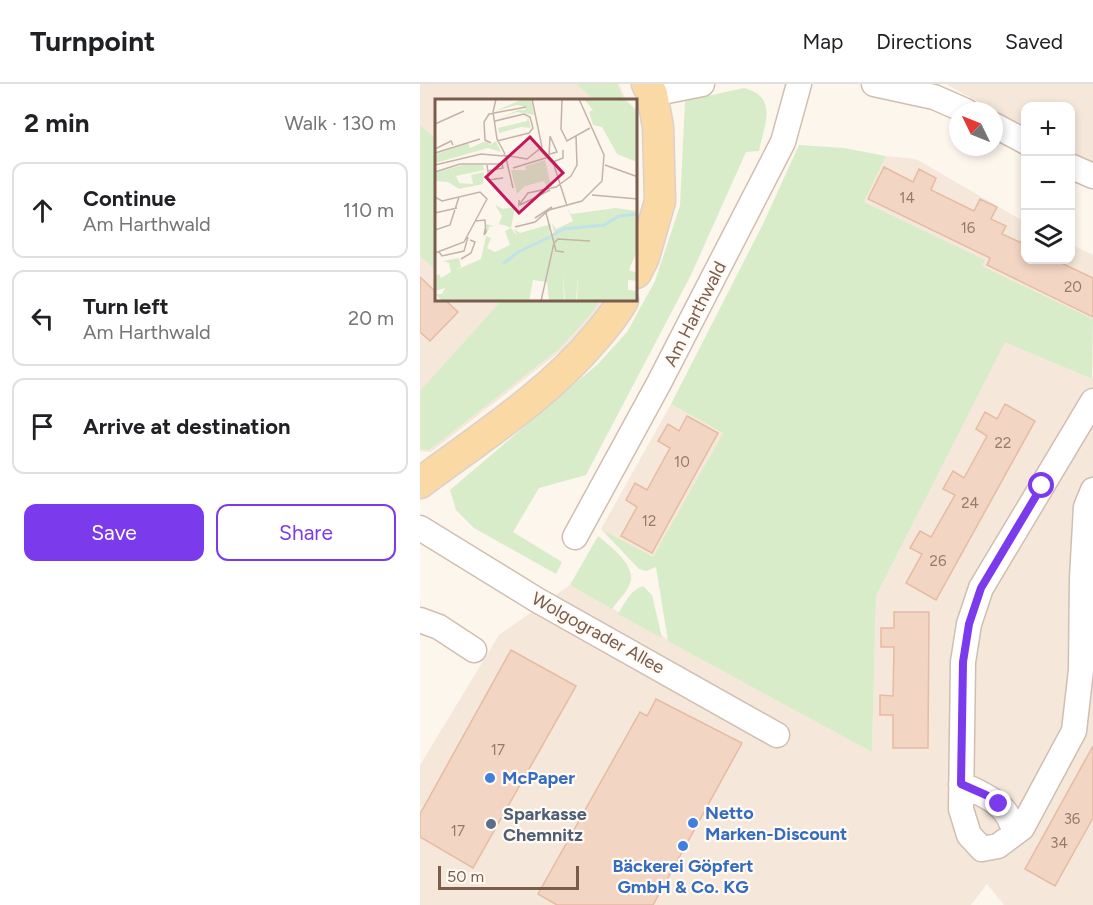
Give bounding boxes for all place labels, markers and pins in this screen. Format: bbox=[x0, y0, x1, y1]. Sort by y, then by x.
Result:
place label: McPaper bbox=[502, 767, 575, 789]
marker: McPaper bbox=[483, 771, 497, 785]
place label: Netto Marken-Discount bbox=[705, 802, 847, 845]
place label: Sparkasse Chemnitz bbox=[503, 803, 587, 846]
marker: Netto Marken-Discount bbox=[686, 816, 700, 830]
marker: Sparkasse Chemnitz bbox=[484, 817, 498, 831]
marker: Bäckerei Göpfert GmbH & Co. KG bbox=[676, 839, 690, 853]
place label: Bäckerei Göpfert GmbH & Co. KG bbox=[613, 855, 753, 898]

